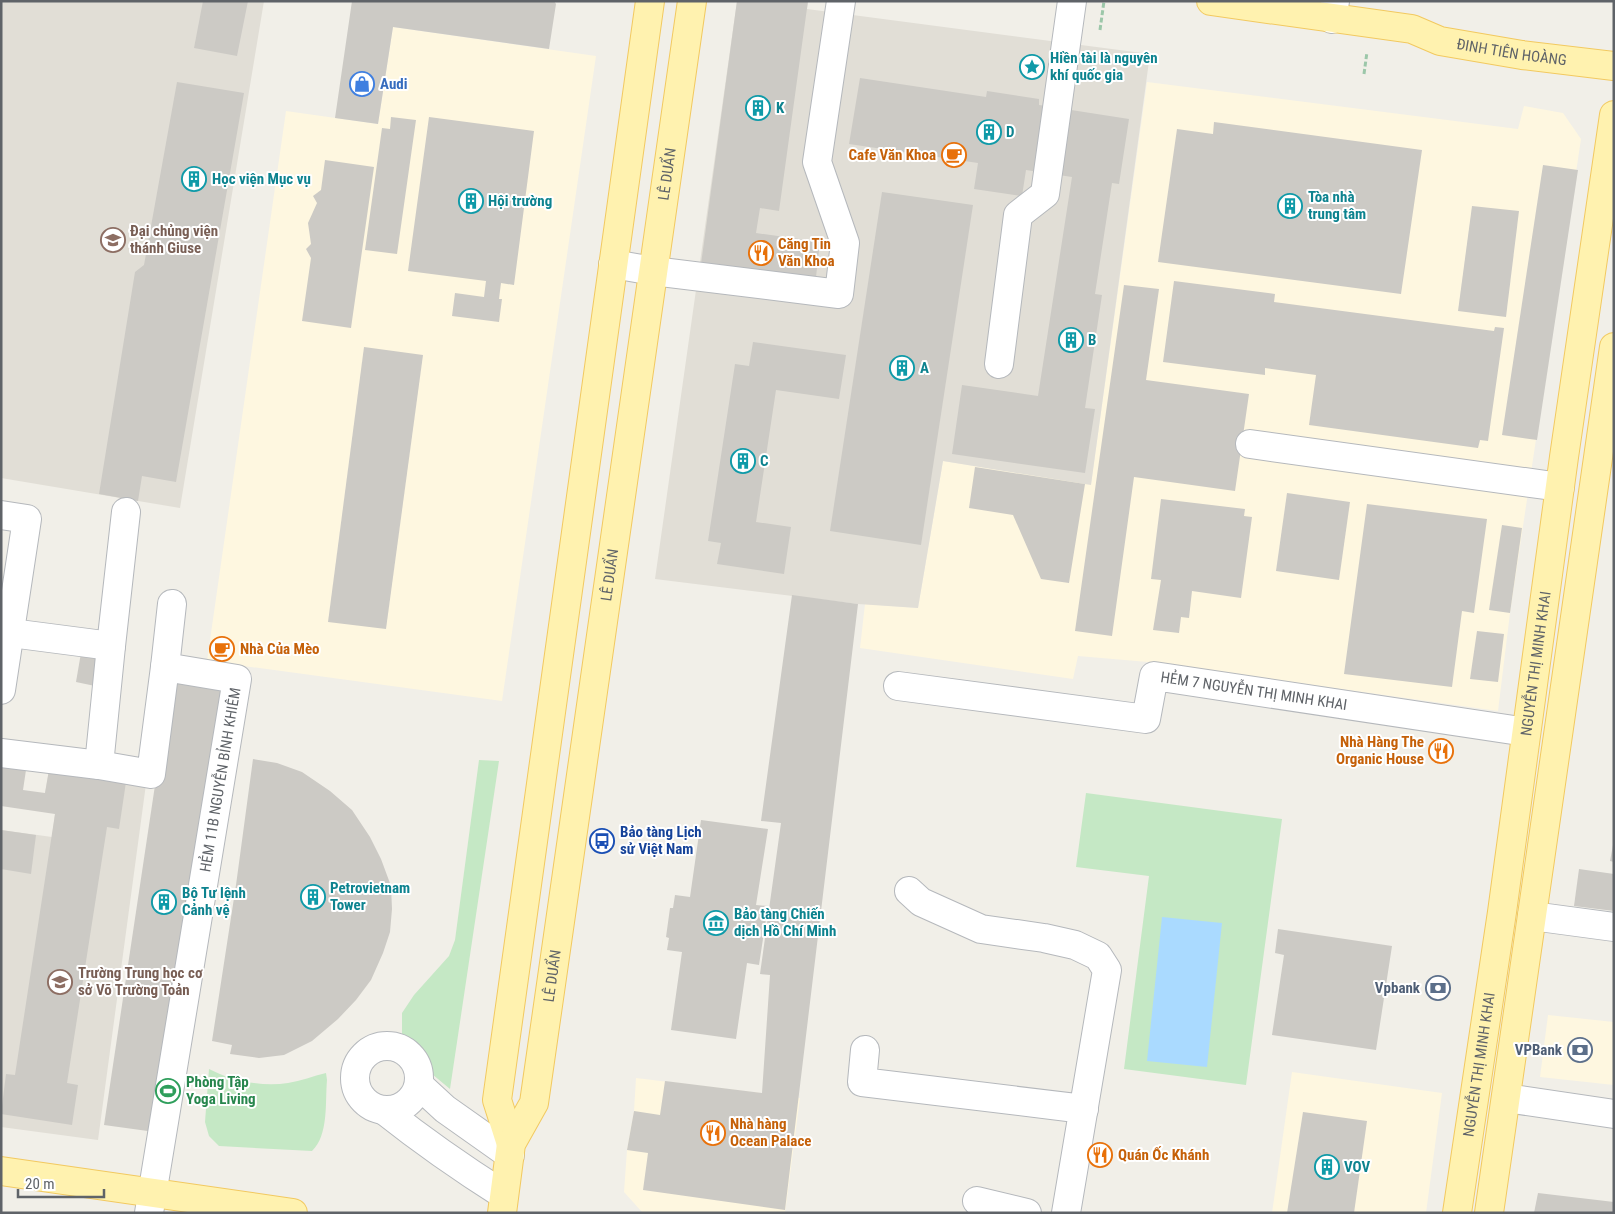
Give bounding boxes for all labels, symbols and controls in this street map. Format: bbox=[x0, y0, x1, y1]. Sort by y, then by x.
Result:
street label: ĐINH TIÊN HOÀNG bbox=[1455, 35, 1568, 69]
place label: Hiền tài là nguyên khí quốc gia bbox=[1050, 49, 1158, 84]
place icon: Hiền tài là nguyên khí quốc gia bbox=[1019, 54, 1045, 80]
shop icon: Audi bbox=[349, 71, 375, 97]
place label: Audi bbox=[380, 75, 407, 93]
building icon: K bbox=[745, 95, 771, 121]
place label: K bbox=[776, 99, 785, 117]
building icon: D bbox=[976, 119, 1002, 145]
place label: D bbox=[1006, 123, 1014, 141]
cafe icon: Cafe Văn Khoa bbox=[941, 142, 967, 168]
place label: Cafe Văn Khoa bbox=[849, 146, 936, 164]
street label: LÊ DUẨN bbox=[655, 147, 680, 202]
building icon: Học viện Mục vụ bbox=[181, 166, 207, 192]
place label: Học viện Mục vụ bbox=[212, 170, 311, 188]
building icon: Hội trường bbox=[458, 188, 484, 214]
place label: Tòa nhà trung tâm bbox=[1308, 188, 1366, 223]
place label: Hội trường bbox=[488, 192, 552, 210]
building icon: Tòa nhà trung tâm bbox=[1277, 193, 1303, 219]
place label: Đại chủng viện thánh Giuse bbox=[130, 222, 218, 257]
school or university icon: Đại chủng viện thánh Giuse bbox=[100, 227, 126, 253]
place label: Căng Tin Văn Khoa bbox=[778, 235, 834, 270]
restaurant icon: Căng Tin Văn Khoa bbox=[748, 240, 774, 266]
building icon: B bbox=[1058, 327, 1084, 353]
place label: B bbox=[1088, 331, 1096, 349]
building icon: A bbox=[889, 355, 915, 381]
place label: A bbox=[920, 359, 929, 377]
building icon: C bbox=[730, 448, 756, 474]
place label: C bbox=[760, 452, 769, 470]
street label: LÊ DUẨN bbox=[597, 548, 622, 602]
street label: NGUYỄN THỊ MINH KHAI bbox=[1517, 590, 1555, 737]
cafe icon: Nhà Của Mèo bbox=[209, 636, 235, 662]
place label: Nhà Của Mèo bbox=[240, 640, 320, 658]
street label: HẺM 7 NGUYỄN THỊ MINH KHAI bbox=[1159, 668, 1348, 714]
street label: HẺM 11B NGUYỄN BỈNH KHIÊM bbox=[196, 686, 244, 873]
place label: Nhà Hàng The Organic House bbox=[1336, 733, 1424, 768]
restaurant icon: Nhà Hàng The Organic House bbox=[1428, 738, 1454, 764]
place label: Bảo tàng Lịch sử Việt Nam bbox=[620, 823, 702, 858]
bus stop icon: Bảo tàng Lịch sử Việt Nam bbox=[589, 828, 615, 854]
place label: Petrovietnam Tower bbox=[330, 879, 410, 914]
place label: Bộ Tư lệnh Cảnh vệ bbox=[182, 884, 246, 919]
building icon: Petrovietnam Tower bbox=[300, 884, 326, 910]
building icon: Bộ Tư lệnh Cảnh vệ bbox=[151, 889, 177, 915]
place label: Bảo tàng Chiến dịch Hồ Chí Minh bbox=[734, 905, 836, 940]
museum icon: Bảo tàng Chiến dịch Hồ Chí Minh bbox=[703, 910, 729, 936]
street label: LÊ DUẨN bbox=[540, 948, 565, 1003]
place label: Trường Trung học cơ sở Võ Trường Toản bbox=[78, 964, 203, 999]
school or university icon: Trường Trung học cơ sở Võ Trường Toản bbox=[47, 969, 73, 995]
bank icon: Vpbank bbox=[1425, 975, 1451, 1001]
place label: Vpbank bbox=[1375, 979, 1421, 997]
street label: NGUYỄN THỊ MINH KHAI bbox=[1459, 991, 1499, 1138]
bank icon: VPBank bbox=[1567, 1037, 1593, 1063]
place label: VPBank bbox=[1515, 1041, 1563, 1059]
place label: Phòng Tập Yoga Living bbox=[186, 1073, 256, 1108]
sports icon: Phòng Tập Yoga Living bbox=[155, 1078, 181, 1104]
place label: Nhà hàng Ocean Palace bbox=[730, 1115, 811, 1150]
restaurant icon: Nhà hàng Ocean Palace bbox=[700, 1120, 726, 1146]
restaurant icon: Quán Ốc Khánh bbox=[1087, 1142, 1113, 1168]
place label: Quán Ốc Khánh bbox=[1118, 1146, 1209, 1164]
building icon: VOV bbox=[1314, 1154, 1340, 1180]
place label: VOV bbox=[1344, 1158, 1370, 1176]
scale bar bbox=[18, 1166, 104, 1198]
text: 20 m bbox=[25, 1175, 55, 1193]

